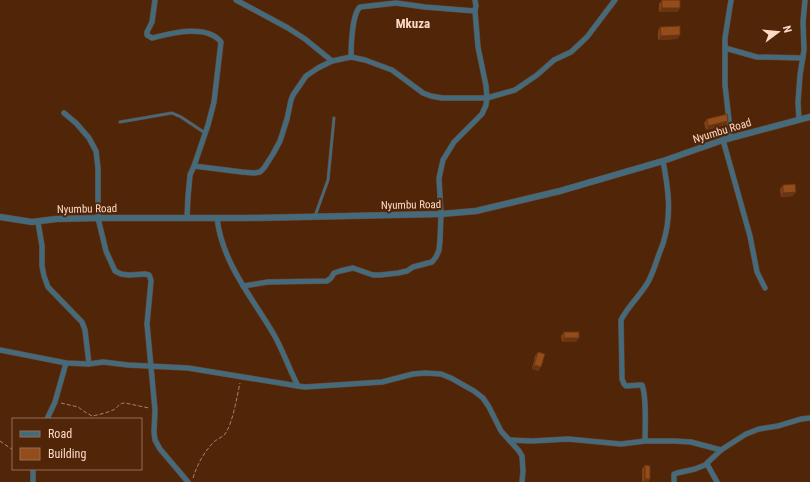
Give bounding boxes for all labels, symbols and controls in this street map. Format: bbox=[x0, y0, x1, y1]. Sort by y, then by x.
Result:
north arrow bbox=[758, 12, 798, 52]
district label: Mkuza bbox=[396, 16, 430, 31]
text: N bbox=[780, 24, 794, 35]
street label: Nyumbu Road bbox=[691, 116, 753, 146]
street label: Nyumbu Road bbox=[381, 198, 441, 212]
street label: Nyumbu Road bbox=[57, 202, 117, 216]
legend bbox=[12, 418, 142, 470]
text: Road bbox=[48, 427, 72, 441]
text: Building bbox=[48, 447, 86, 461]

